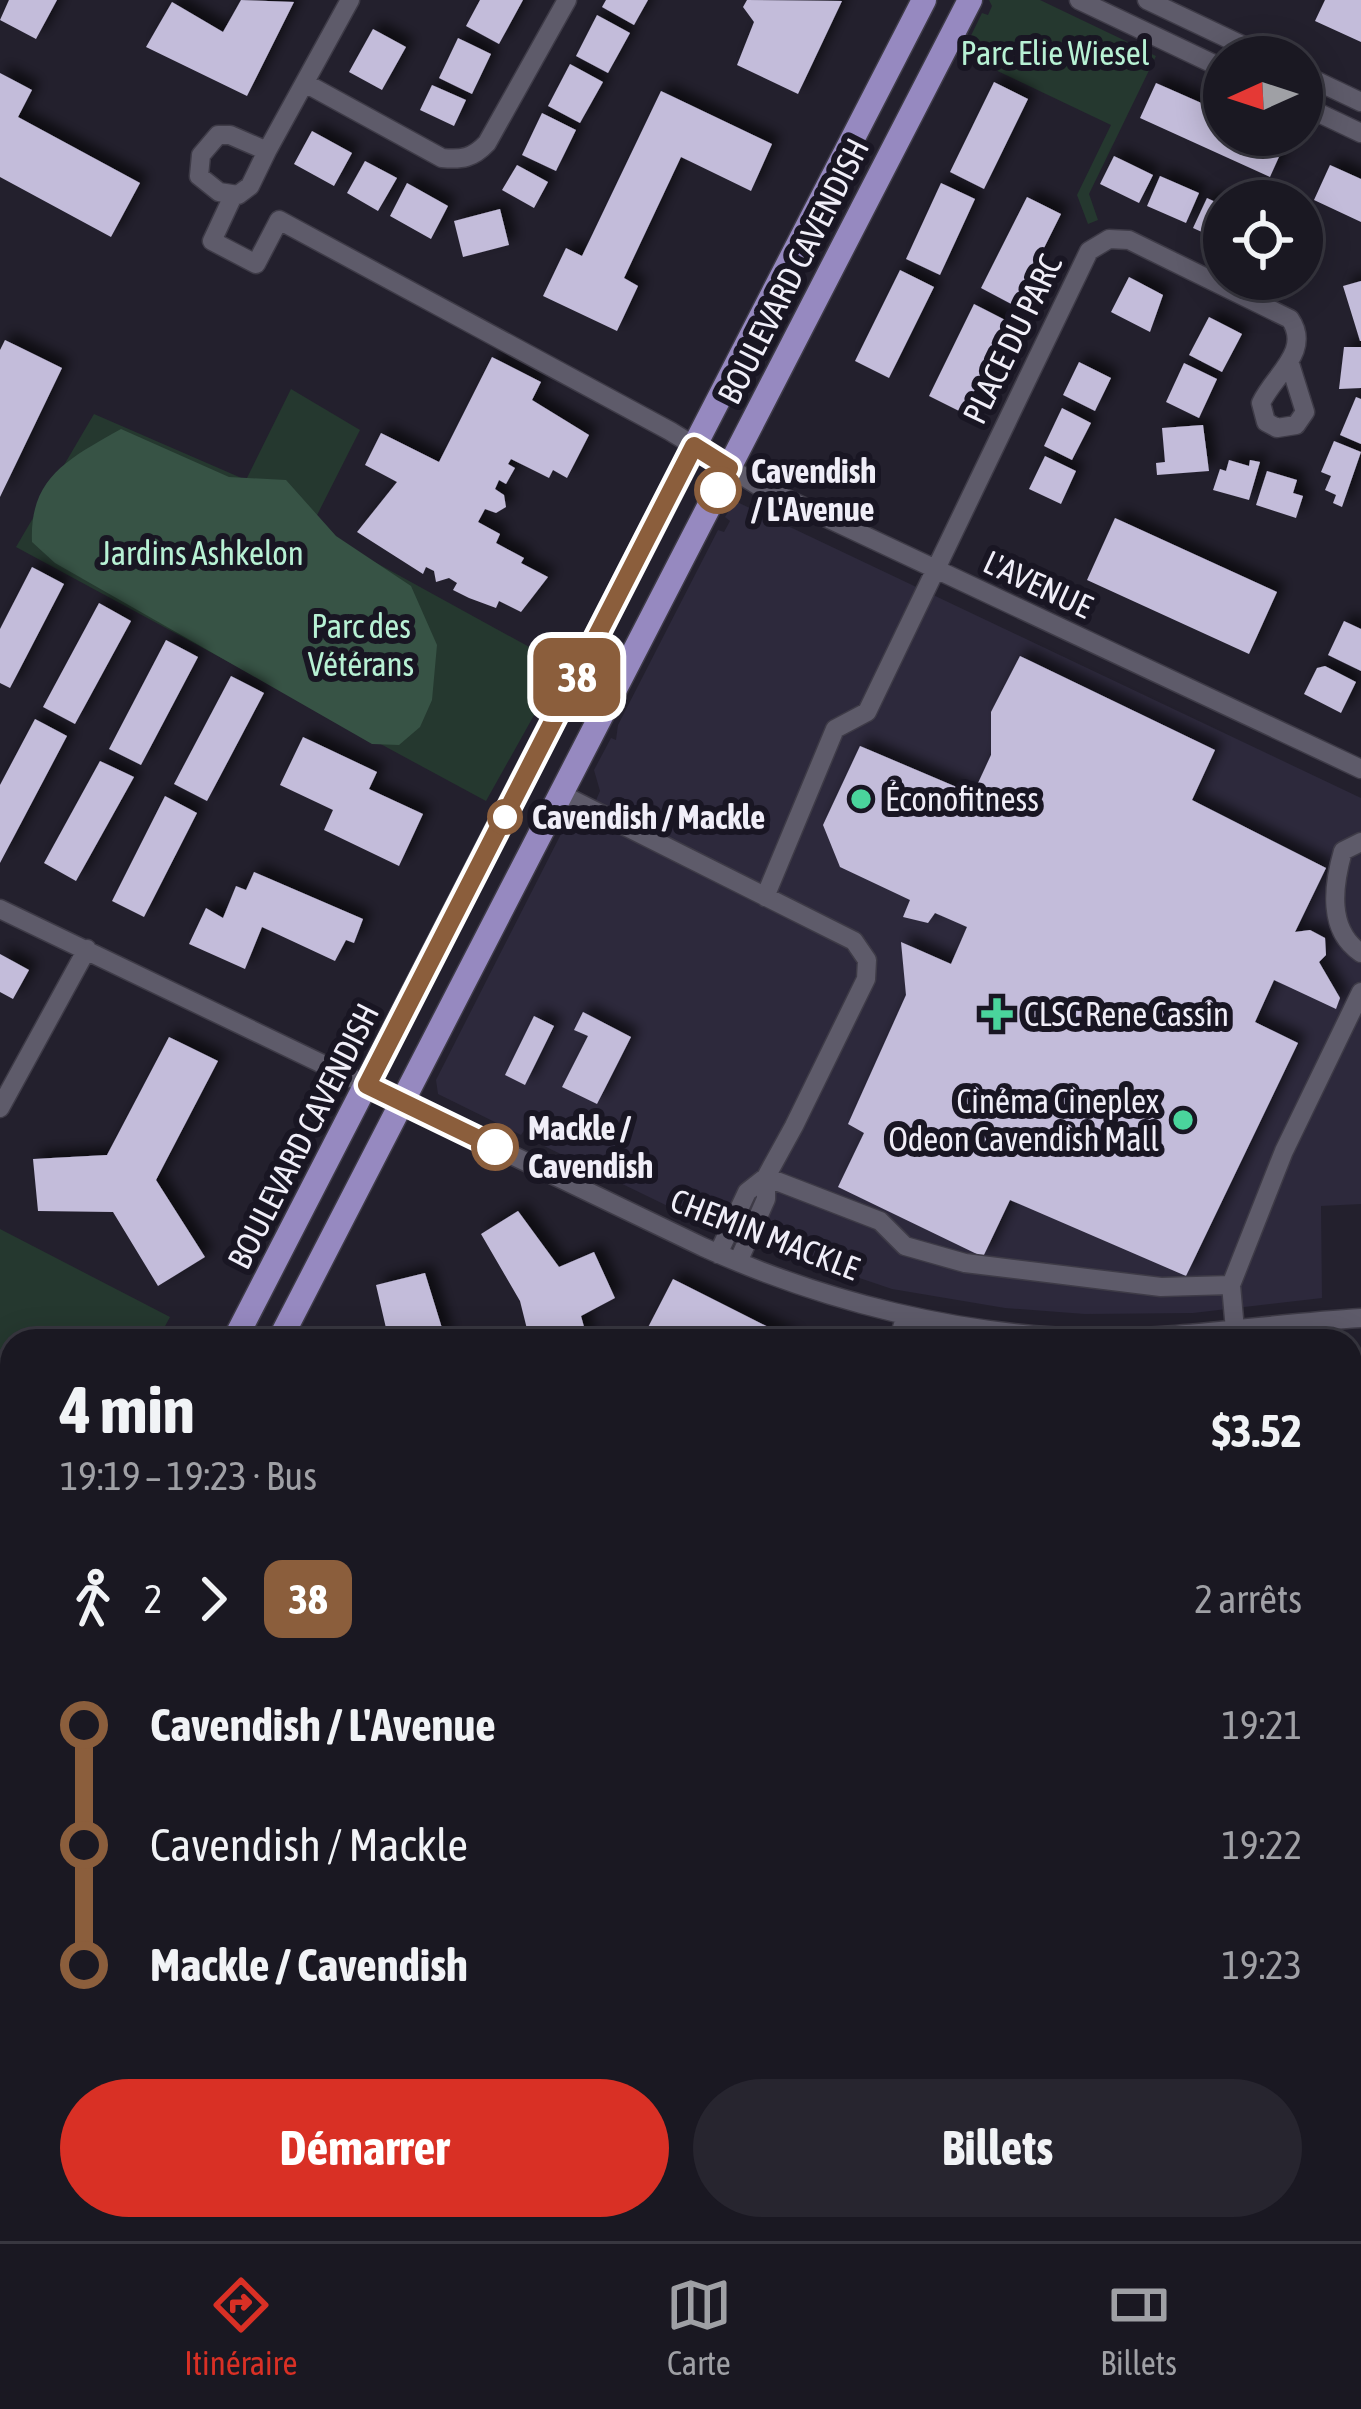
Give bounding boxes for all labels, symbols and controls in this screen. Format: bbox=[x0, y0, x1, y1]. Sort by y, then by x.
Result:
park label: Parc Elie Wiesel bbox=[960, 34, 1150, 72]
north arrow bbox=[1203, 36, 1323, 156]
map controls bbox=[1203, 36, 1323, 300]
street label: BOULEVARD CAVENDISH bbox=[710, 132, 876, 410]
button: locate bbox=[1203, 180, 1323, 300]
street label: PLACE DU PARC bbox=[955, 248, 1069, 430]
place label: Cavendish / L'Avenue bbox=[751, 452, 876, 528]
marker: Cavendish / L'Avenue bbox=[696, 468, 740, 512]
park label: Jardins Ashkelon bbox=[100, 534, 304, 572]
street label: L'AVENUE bbox=[978, 542, 1098, 626]
park label: Parc des Vétérans bbox=[308, 607, 414, 683]
line badge: 38 bbox=[523, 638, 631, 716]
text: 38 bbox=[557, 653, 597, 701]
place label: Éconofitness bbox=[885, 780, 1039, 818]
marker: Éconofitness bbox=[848, 786, 874, 812]
place label: Cavendish / Mackle bbox=[532, 798, 765, 836]
marker: Cavendish / Mackle bbox=[489, 801, 521, 833]
place label: CLSC Rene Cassin bbox=[1024, 995, 1229, 1033]
street label: BOULEVARD CAVENDISH bbox=[220, 997, 386, 1275]
marker: CLSC Rene Cassin bbox=[981, 998, 1013, 1030]
place label: Cinéma Cineplex Odeon Cavendish Mall bbox=[888, 1082, 1159, 1158]
marker: Cinéma Cineplex Odeon Cavendish Mall bbox=[1170, 1107, 1196, 1133]
place label: Mackle / Cavendish bbox=[528, 1109, 653, 1185]
marker: Mackle / Cavendish bbox=[473, 1125, 517, 1169]
street label: CHEMIN MACKLE bbox=[665, 1181, 865, 1287]
text: 4 min bbox=[60, 1371, 195, 1447]
text: $3.52 bbox=[1212, 1405, 1302, 1457]
text: 19:19 – 19:23 · Bus bbox=[60, 1454, 317, 1498]
icon: walk bbox=[60, 1566, 126, 1632]
icon: forward bbox=[180, 1566, 246, 1632]
text: 38 bbox=[288, 1575, 328, 1623]
text: 2 bbox=[144, 1577, 162, 1621]
text: 2 arrêts bbox=[1194, 1577, 1302, 1621]
text: Cavendish / L'Avenue bbox=[150, 1699, 496, 1751]
text: 19:21 bbox=[1222, 1703, 1302, 1747]
text: Cavendish / Mackle bbox=[150, 1819, 468, 1871]
text: 19:22 bbox=[1222, 1823, 1302, 1867]
text: Mackle / Cavendish bbox=[150, 1939, 468, 1991]
text: 19:23 bbox=[1222, 1943, 1302, 1987]
button: Démarrer bbox=[60, 2079, 669, 2217]
button: Billets bbox=[693, 2079, 1302, 2217]
tab: Itinéraire bbox=[184, 2272, 297, 2382]
tab: Carte bbox=[666, 2272, 732, 2382]
tab: Billets bbox=[1100, 2272, 1177, 2382]

